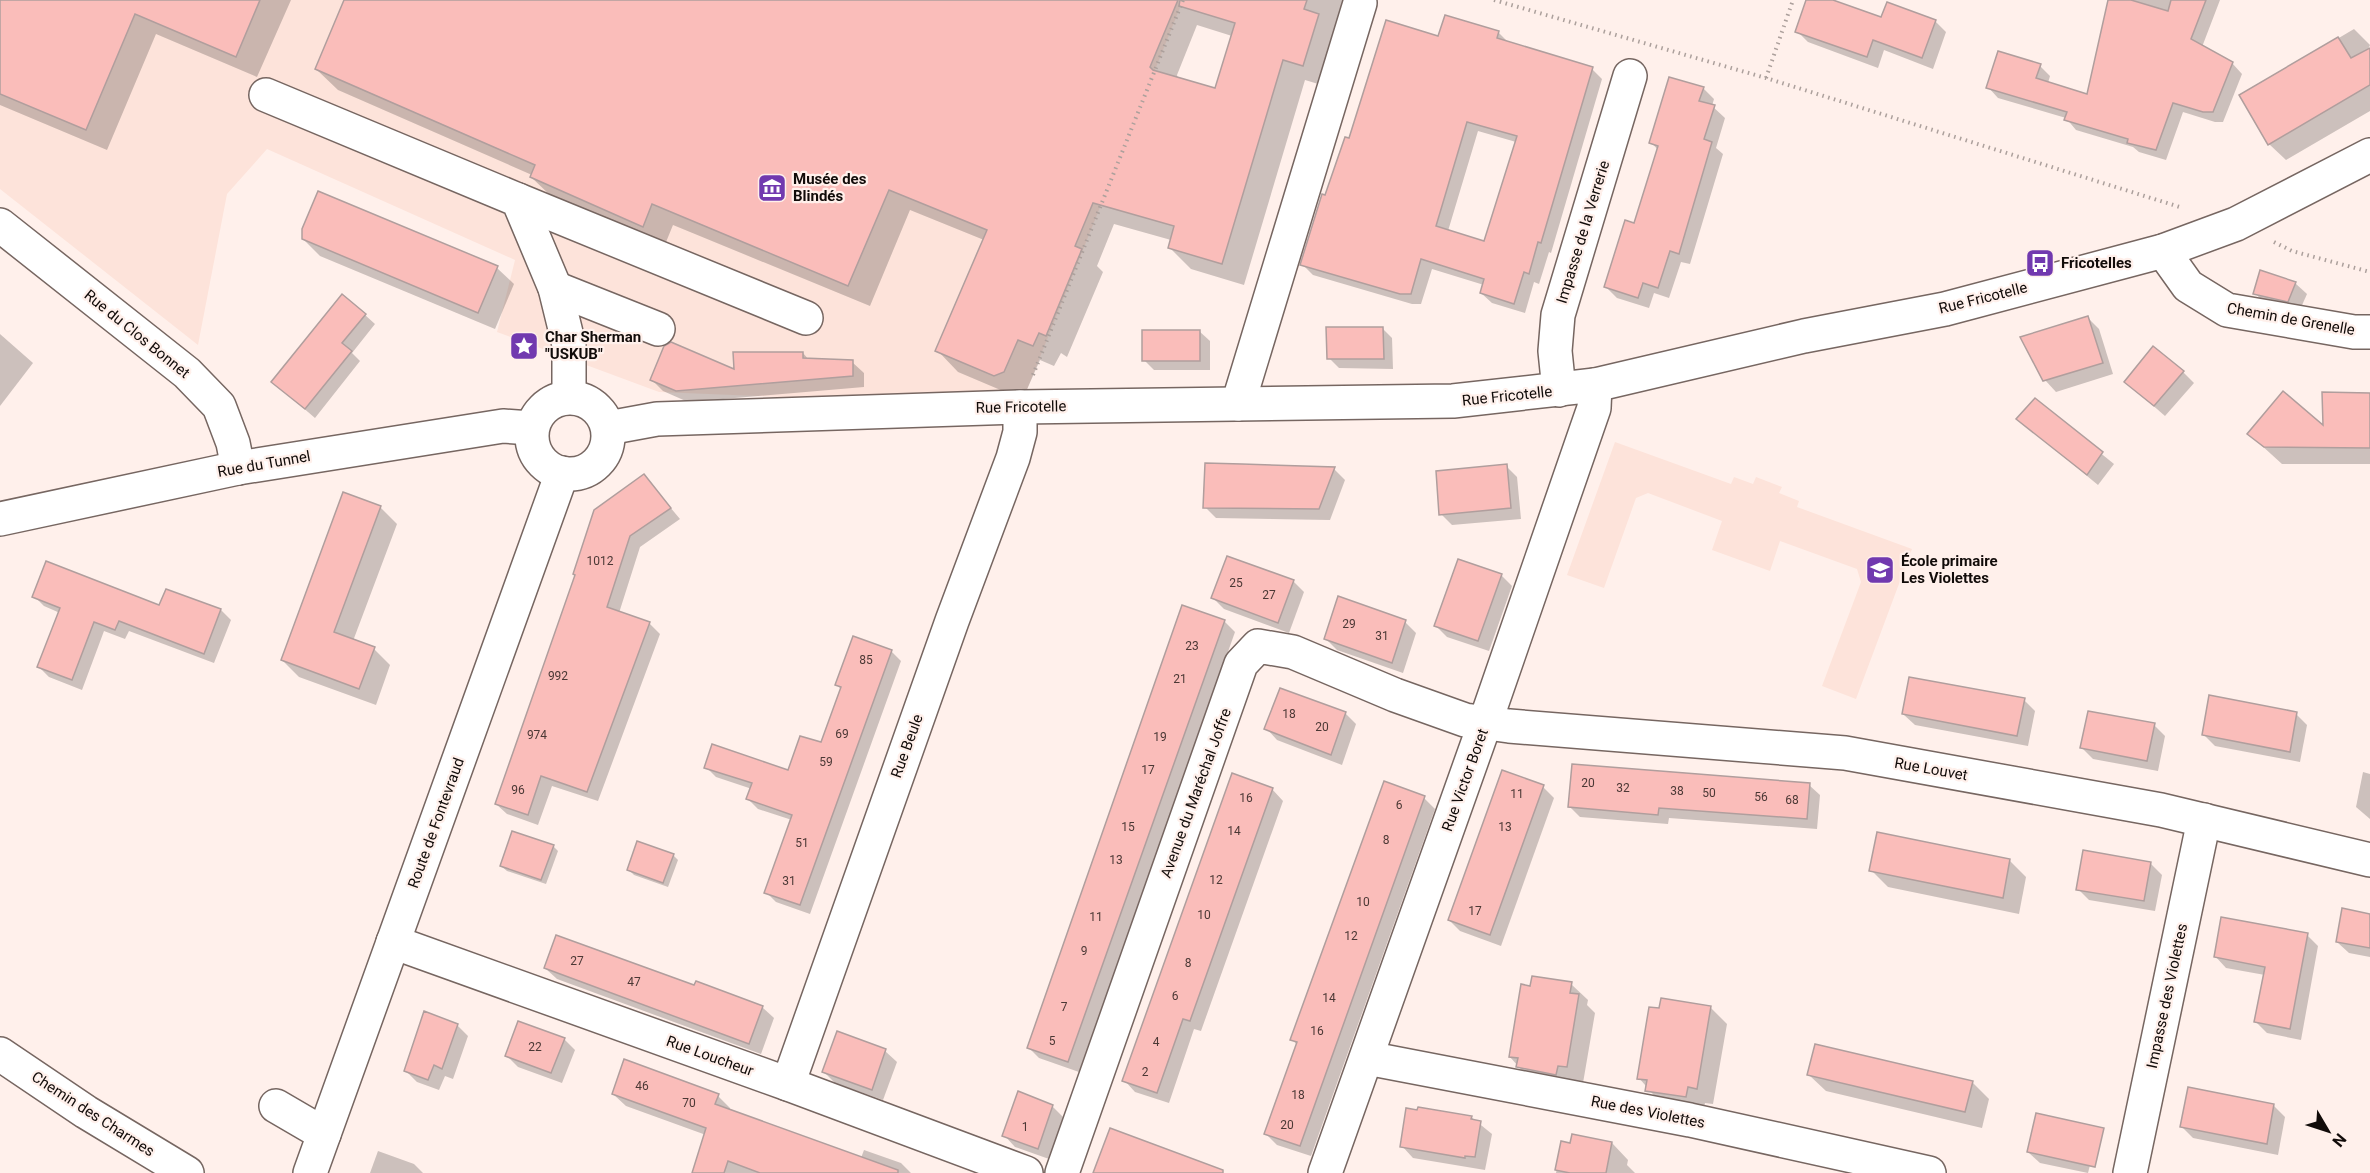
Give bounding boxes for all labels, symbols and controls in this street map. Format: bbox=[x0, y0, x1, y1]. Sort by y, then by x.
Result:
street label: Impasse de la Verrerie bbox=[1553, 158, 1613, 306]
place label: Musée des Blindés bbox=[793, 170, 867, 205]
museum icon: Musée des Blindés bbox=[756, 172, 788, 204]
bus stop icon: Fricotelles bbox=[2024, 247, 2056, 279]
place label: Fricotelles bbox=[2061, 254, 2132, 272]
street label: Rue Fricotelle bbox=[1937, 278, 2029, 318]
street label: Rue du Clos Bonnet bbox=[81, 286, 193, 382]
street label: Chemin de Grenelle bbox=[2226, 299, 2356, 339]
place label: Char Sherman "USKUB" bbox=[545, 328, 641, 363]
place icon: Char Sherman "USKUB" bbox=[508, 330, 540, 362]
street label: Rue Fricotelle bbox=[1461, 382, 1553, 410]
street label: Rue Fricotelle bbox=[976, 397, 1066, 417]
street label: Rue du Tunnel bbox=[216, 447, 312, 481]
place label: École primaire Les Violettes bbox=[1901, 552, 1998, 587]
house number: 1012 bbox=[587, 554, 614, 568]
school or university icon: École primaire Les Violettes bbox=[1864, 554, 1896, 586]
house number: 25 bbox=[1229, 576, 1243, 590]
house number: 27 bbox=[1262, 588, 1276, 602]
house number: 29 bbox=[1342, 617, 1356, 631]
house number: 31 bbox=[1375, 629, 1389, 643]
house number: 23 bbox=[1185, 639, 1199, 653]
house number: 85 bbox=[859, 653, 873, 667]
house number: 992 bbox=[548, 669, 568, 683]
house number: 21 bbox=[1173, 672, 1187, 686]
street label: Avenue du Maréchal Joffre bbox=[1157, 706, 1235, 880]
house number: 18 bbox=[1282, 707, 1296, 721]
street label: Rue Beule bbox=[887, 712, 927, 780]
house number: 20 bbox=[1315, 720, 1329, 734]
street label: Rue Victor Boret bbox=[1438, 726, 1492, 834]
house number: 69 bbox=[835, 727, 849, 741]
house number: 974 bbox=[527, 728, 547, 742]
house number: 19 bbox=[1153, 730, 1167, 744]
street label: Rue Louvet bbox=[1893, 754, 1969, 784]
street label: Route de Fontevraud bbox=[404, 755, 468, 891]
house number: 59 bbox=[819, 755, 833, 769]
house number: 17 bbox=[1141, 763, 1155, 777]
house number: 20 bbox=[1581, 776, 1595, 790]
house number: 32 bbox=[1616, 781, 1630, 795]
house number: 96 bbox=[511, 783, 525, 797]
house number: 38 bbox=[1670, 784, 1684, 798]
house number: 50 bbox=[1702, 786, 1716, 800]
house number: 11 bbox=[1510, 787, 1524, 801]
house number: 56 bbox=[1754, 790, 1768, 804]
house number: 16 bbox=[1239, 791, 1253, 805]
house number: 68 bbox=[1785, 793, 1799, 807]
house number: 6 bbox=[1396, 798, 1403, 812]
house number: 15 bbox=[1121, 820, 1135, 834]
house number: 13 bbox=[1498, 820, 1512, 834]
house number: 14 bbox=[1227, 824, 1241, 838]
house number: 8 bbox=[1383, 833, 1390, 847]
house number: 51 bbox=[795, 836, 809, 850]
house number: 13 bbox=[1109, 853, 1123, 867]
house number: 12 bbox=[1209, 873, 1223, 887]
house number: 31 bbox=[782, 874, 796, 888]
house number: 10 bbox=[1356, 895, 1370, 909]
house number: 17 bbox=[1468, 904, 1482, 918]
house number: 10 bbox=[1197, 908, 1211, 922]
house number: 11 bbox=[1089, 910, 1103, 924]
street label: Impasse des Violettes bbox=[2143, 922, 2191, 1070]
house number: 12 bbox=[1344, 929, 1358, 943]
house number: 9 bbox=[1081, 944, 1087, 958]
house number: 27 bbox=[570, 954, 584, 968]
house number: 8 bbox=[1185, 956, 1192, 970]
house number: 47 bbox=[627, 975, 641, 989]
house number: 6 bbox=[1172, 989, 1179, 1003]
house number: 14 bbox=[1322, 991, 1336, 1005]
house number: 7 bbox=[1061, 1000, 1068, 1014]
house number: 16 bbox=[1310, 1024, 1324, 1038]
street label: Rue Loucheur bbox=[664, 1032, 756, 1080]
house number: 5 bbox=[1049, 1034, 1056, 1048]
house number: 4 bbox=[1153, 1035, 1160, 1049]
house number: 22 bbox=[528, 1040, 542, 1054]
house number: 2 bbox=[1142, 1065, 1149, 1079]
street label: Chemin des Charmes bbox=[28, 1068, 158, 1160]
house number: 46 bbox=[635, 1079, 649, 1093]
house number: 18 bbox=[1291, 1088, 1305, 1102]
street label: Rue des Violettes bbox=[1589, 1092, 1707, 1132]
house number: 70 bbox=[682, 1096, 696, 1110]
north arrow bbox=[2298, 1101, 2358, 1161]
house number: 20 bbox=[1280, 1118, 1294, 1132]
house number: 1 bbox=[1022, 1120, 1028, 1134]
text: N bbox=[2328, 1130, 2350, 1150]

